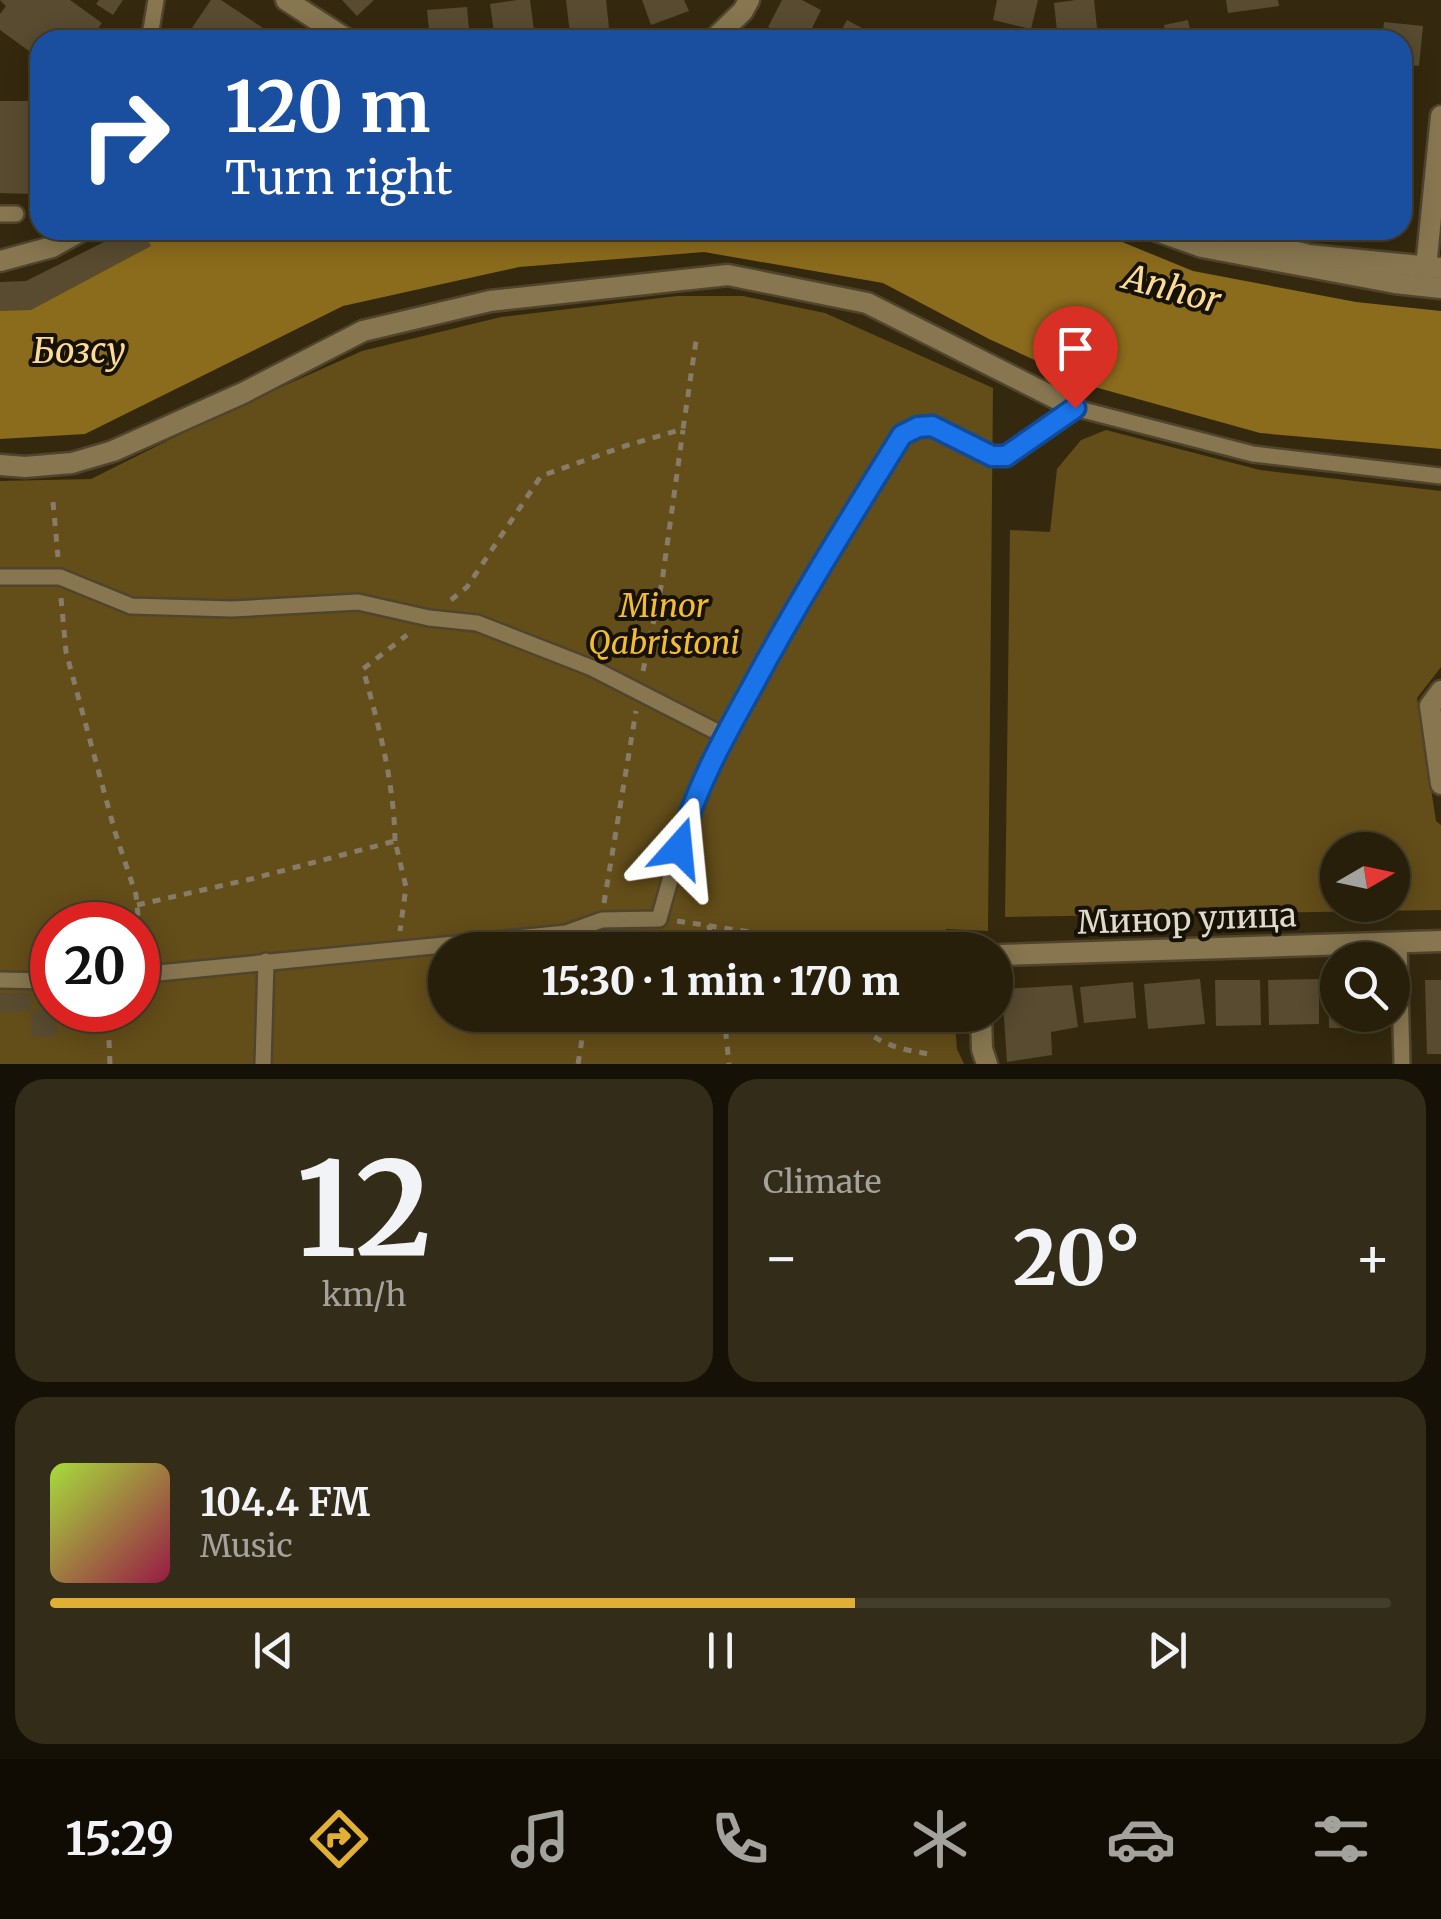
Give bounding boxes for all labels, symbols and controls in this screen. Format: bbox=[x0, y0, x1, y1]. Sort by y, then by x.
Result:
text: 120 m bbox=[225, 63, 430, 151]
icon: right bbox=[60, 70, 190, 200]
text: Turn right bbox=[225, 150, 453, 206]
water label: Anhor bbox=[1116, 254, 1226, 323]
pin bbox=[1033, 306, 1118, 409]
icon: arrive bbox=[1048, 321, 1103, 376]
water label: Бозсу bbox=[32, 329, 126, 373]
park label: Minor Qabristoni bbox=[588, 586, 740, 663]
position arrow bbox=[627, 796, 731, 900]
north arrow bbox=[1320, 832, 1410, 922]
map controls bbox=[1320, 832, 1410, 1032]
street label: Минор улица bbox=[1077, 895, 1297, 943]
speed limit sign: 20 bbox=[30, 902, 160, 1032]
button: search bbox=[1320, 942, 1410, 1032]
text: 15:30 · 1 min · 170 m bbox=[541, 958, 900, 1005]
text: 12 bbox=[296, 1128, 432, 1291]
text: Climate bbox=[763, 1162, 881, 1202]
text: 20° bbox=[1013, 1211, 1141, 1305]
text: − bbox=[763, 1223, 800, 1292]
text: + bbox=[1354, 1223, 1391, 1292]
text: km/h bbox=[322, 1275, 406, 1315]
text: 104.4 FM bbox=[200, 1479, 370, 1526]
text: Music bbox=[200, 1526, 293, 1566]
icon: previous bbox=[246, 1623, 301, 1678]
icon: pause bbox=[693, 1623, 748, 1678]
icon: next bbox=[1140, 1623, 1195, 1678]
icon: directions bbox=[304, 1804, 374, 1874]
icon: music bbox=[505, 1804, 575, 1874]
icon: phone bbox=[705, 1804, 775, 1874]
icon: climate bbox=[905, 1804, 975, 1874]
icon: car bbox=[1106, 1804, 1176, 1874]
icon: filters bbox=[1306, 1804, 1376, 1874]
text: 15:29 bbox=[65, 1811, 174, 1867]

